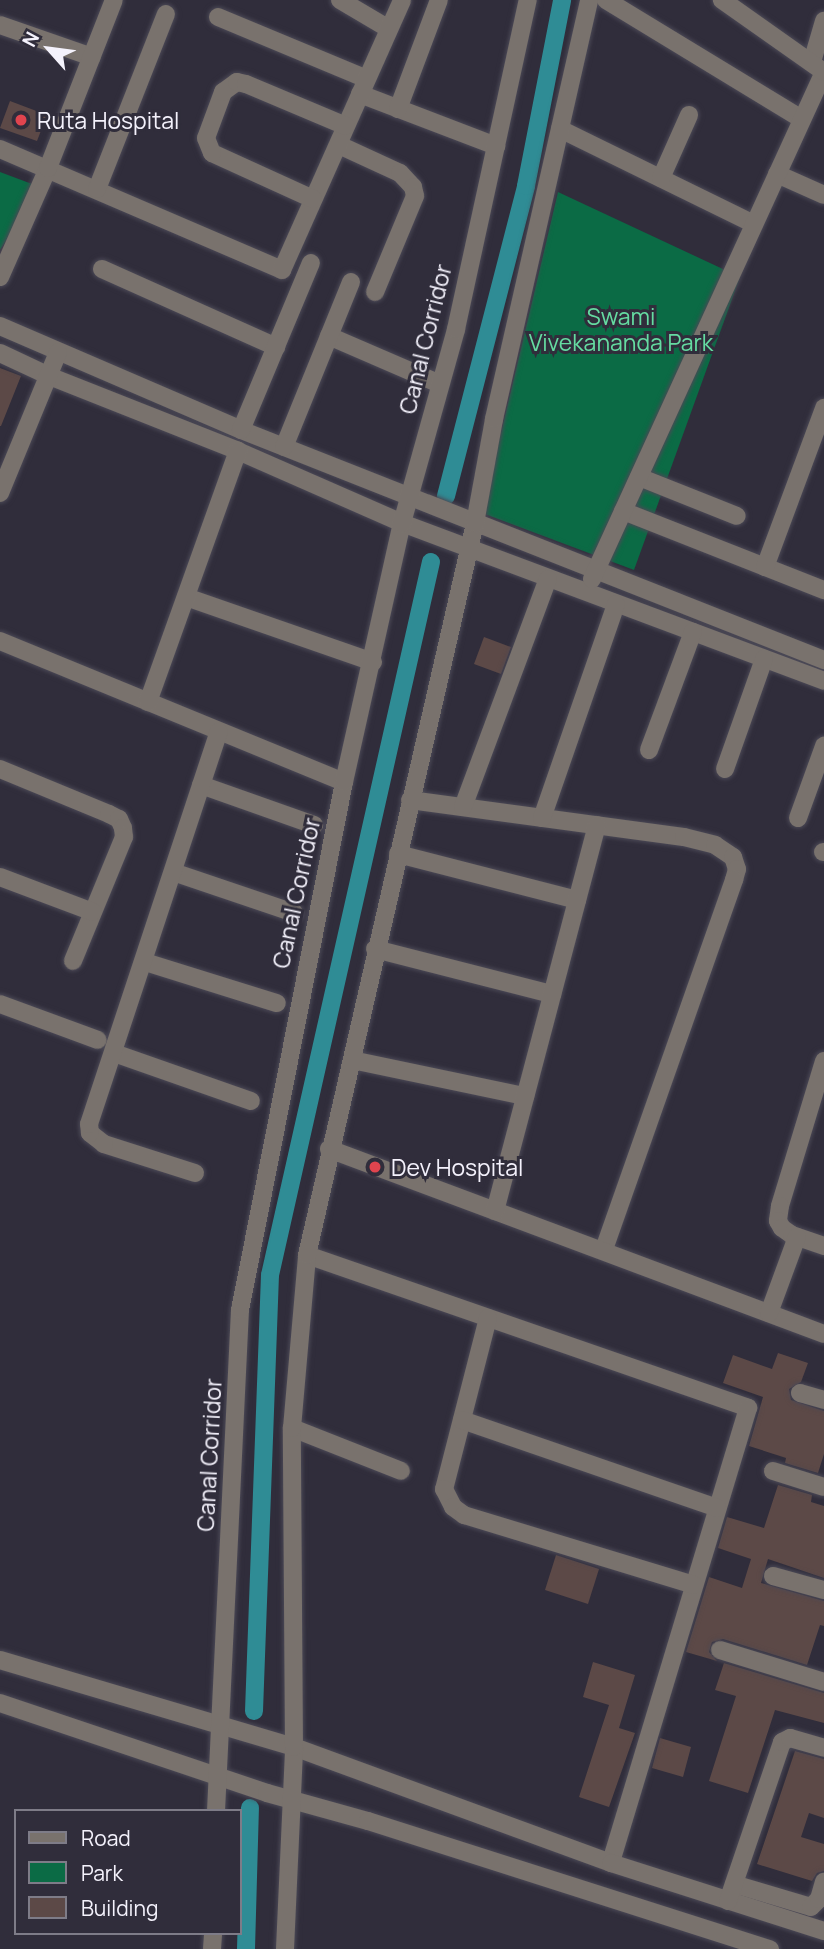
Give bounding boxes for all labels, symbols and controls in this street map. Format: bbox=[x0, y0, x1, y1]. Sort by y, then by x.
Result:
north arrow bbox=[14, 14, 84, 84]
text: N bbox=[16, 27, 45, 51]
place label: Ruta Hospital bbox=[37, 106, 179, 134]
marker: Ruta Hospital bbox=[11, 110, 31, 130]
street label: Canal Corridor bbox=[393, 261, 457, 417]
park label: Swami Vivekananda Park bbox=[529, 302, 713, 356]
street label: Canal Corridor bbox=[267, 815, 325, 971]
place label: Dev Hospital bbox=[391, 1153, 523, 1181]
marker: Dev Hospital bbox=[365, 1157, 385, 1177]
street label: Canal Corridor bbox=[191, 1378, 227, 1532]
legend bbox=[14, 1809, 242, 1935]
text: Road bbox=[81, 1824, 131, 1852]
text: Park bbox=[81, 1859, 123, 1887]
text: Building bbox=[81, 1894, 158, 1922]

